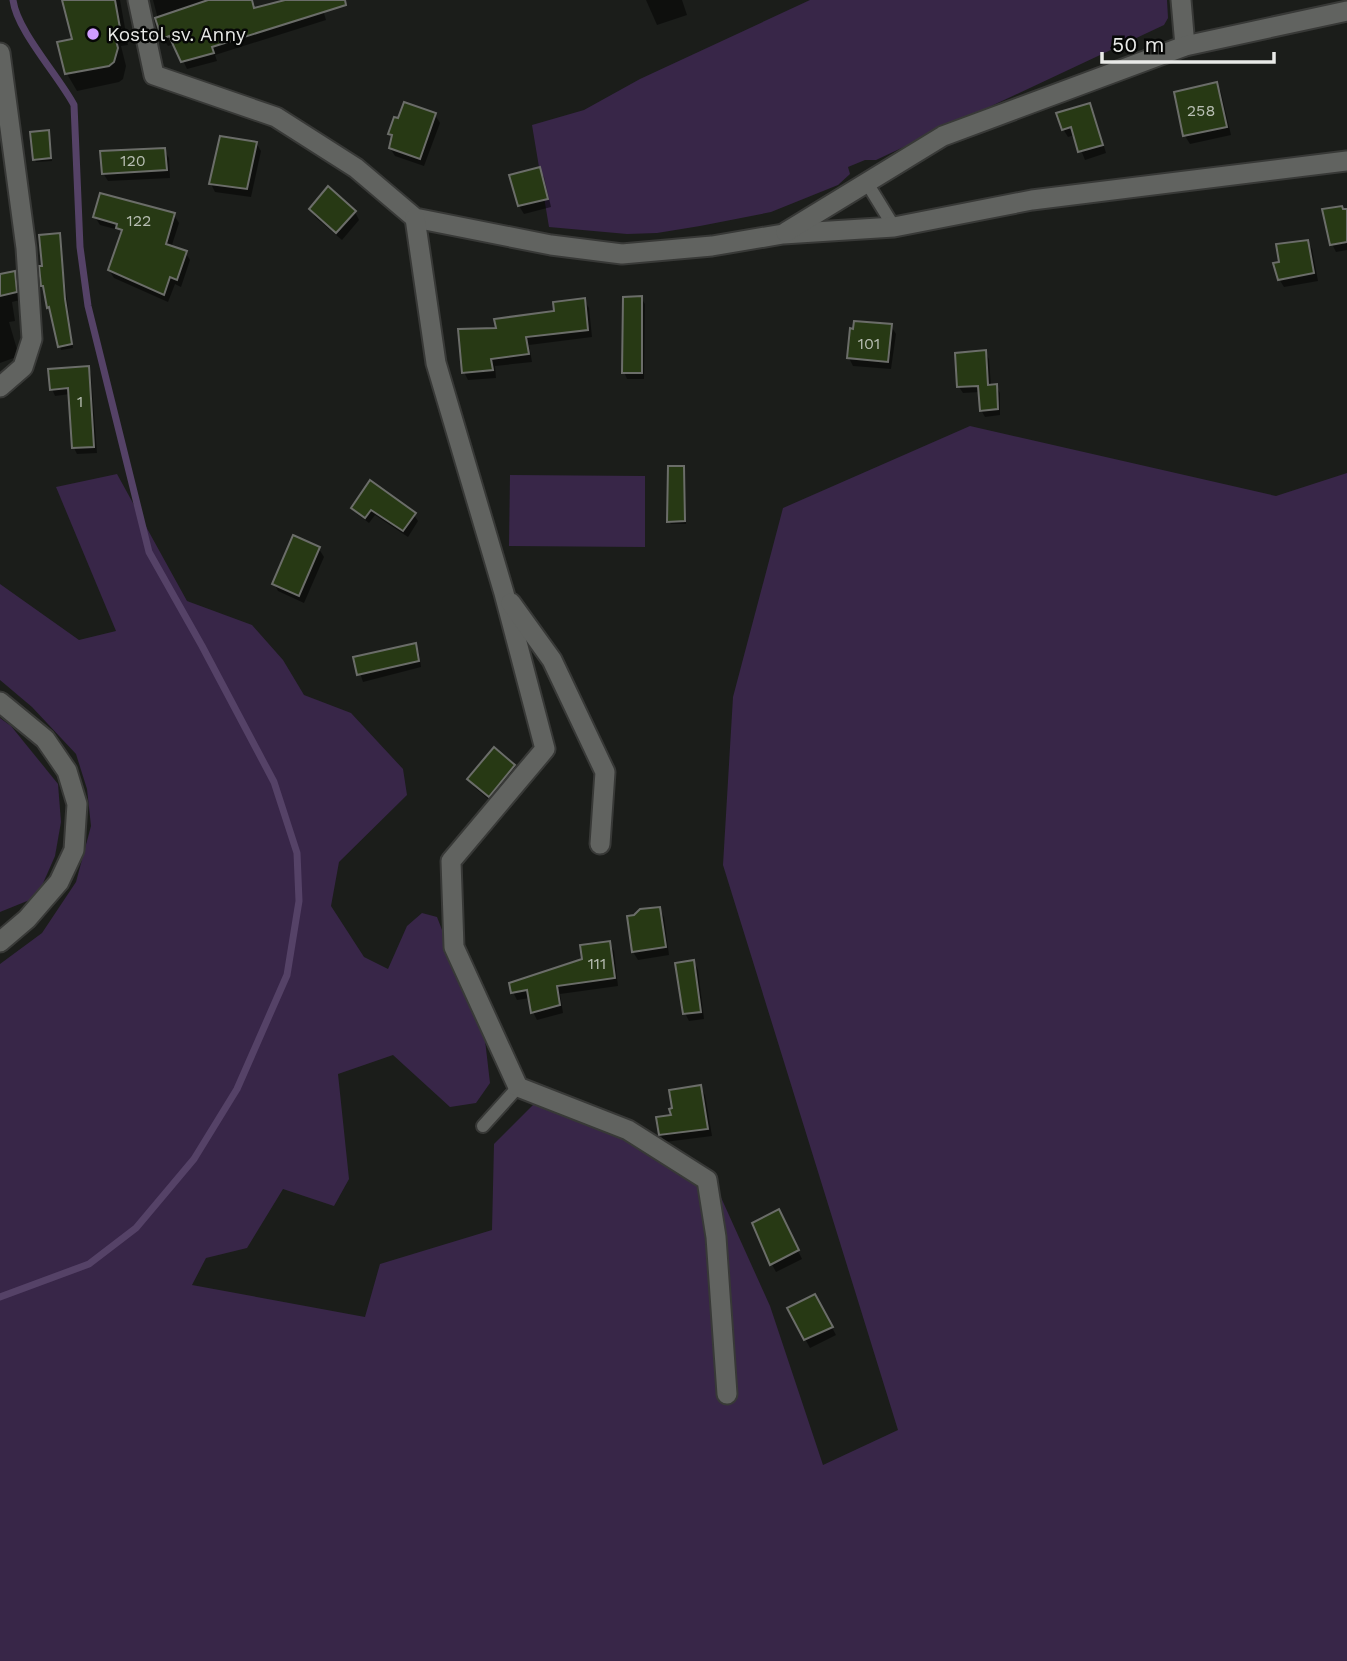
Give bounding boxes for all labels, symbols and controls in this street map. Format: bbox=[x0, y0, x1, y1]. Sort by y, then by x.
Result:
scale bar bbox=[1102, 21, 1274, 65]
place label: Kostol sv. Anny bbox=[107, 23, 246, 46]
marker: Kostol sv. Anny bbox=[85, 26, 101, 42]
text: 50 m bbox=[1112, 32, 1164, 57]
house number: 258 bbox=[1187, 101, 1215, 120]
house number: 120 bbox=[120, 151, 146, 170]
house number: 122 bbox=[127, 211, 151, 230]
house number: 101 bbox=[858, 334, 880, 353]
house number: 1 bbox=[77, 392, 83, 411]
house number: 111 bbox=[588, 954, 606, 973]

